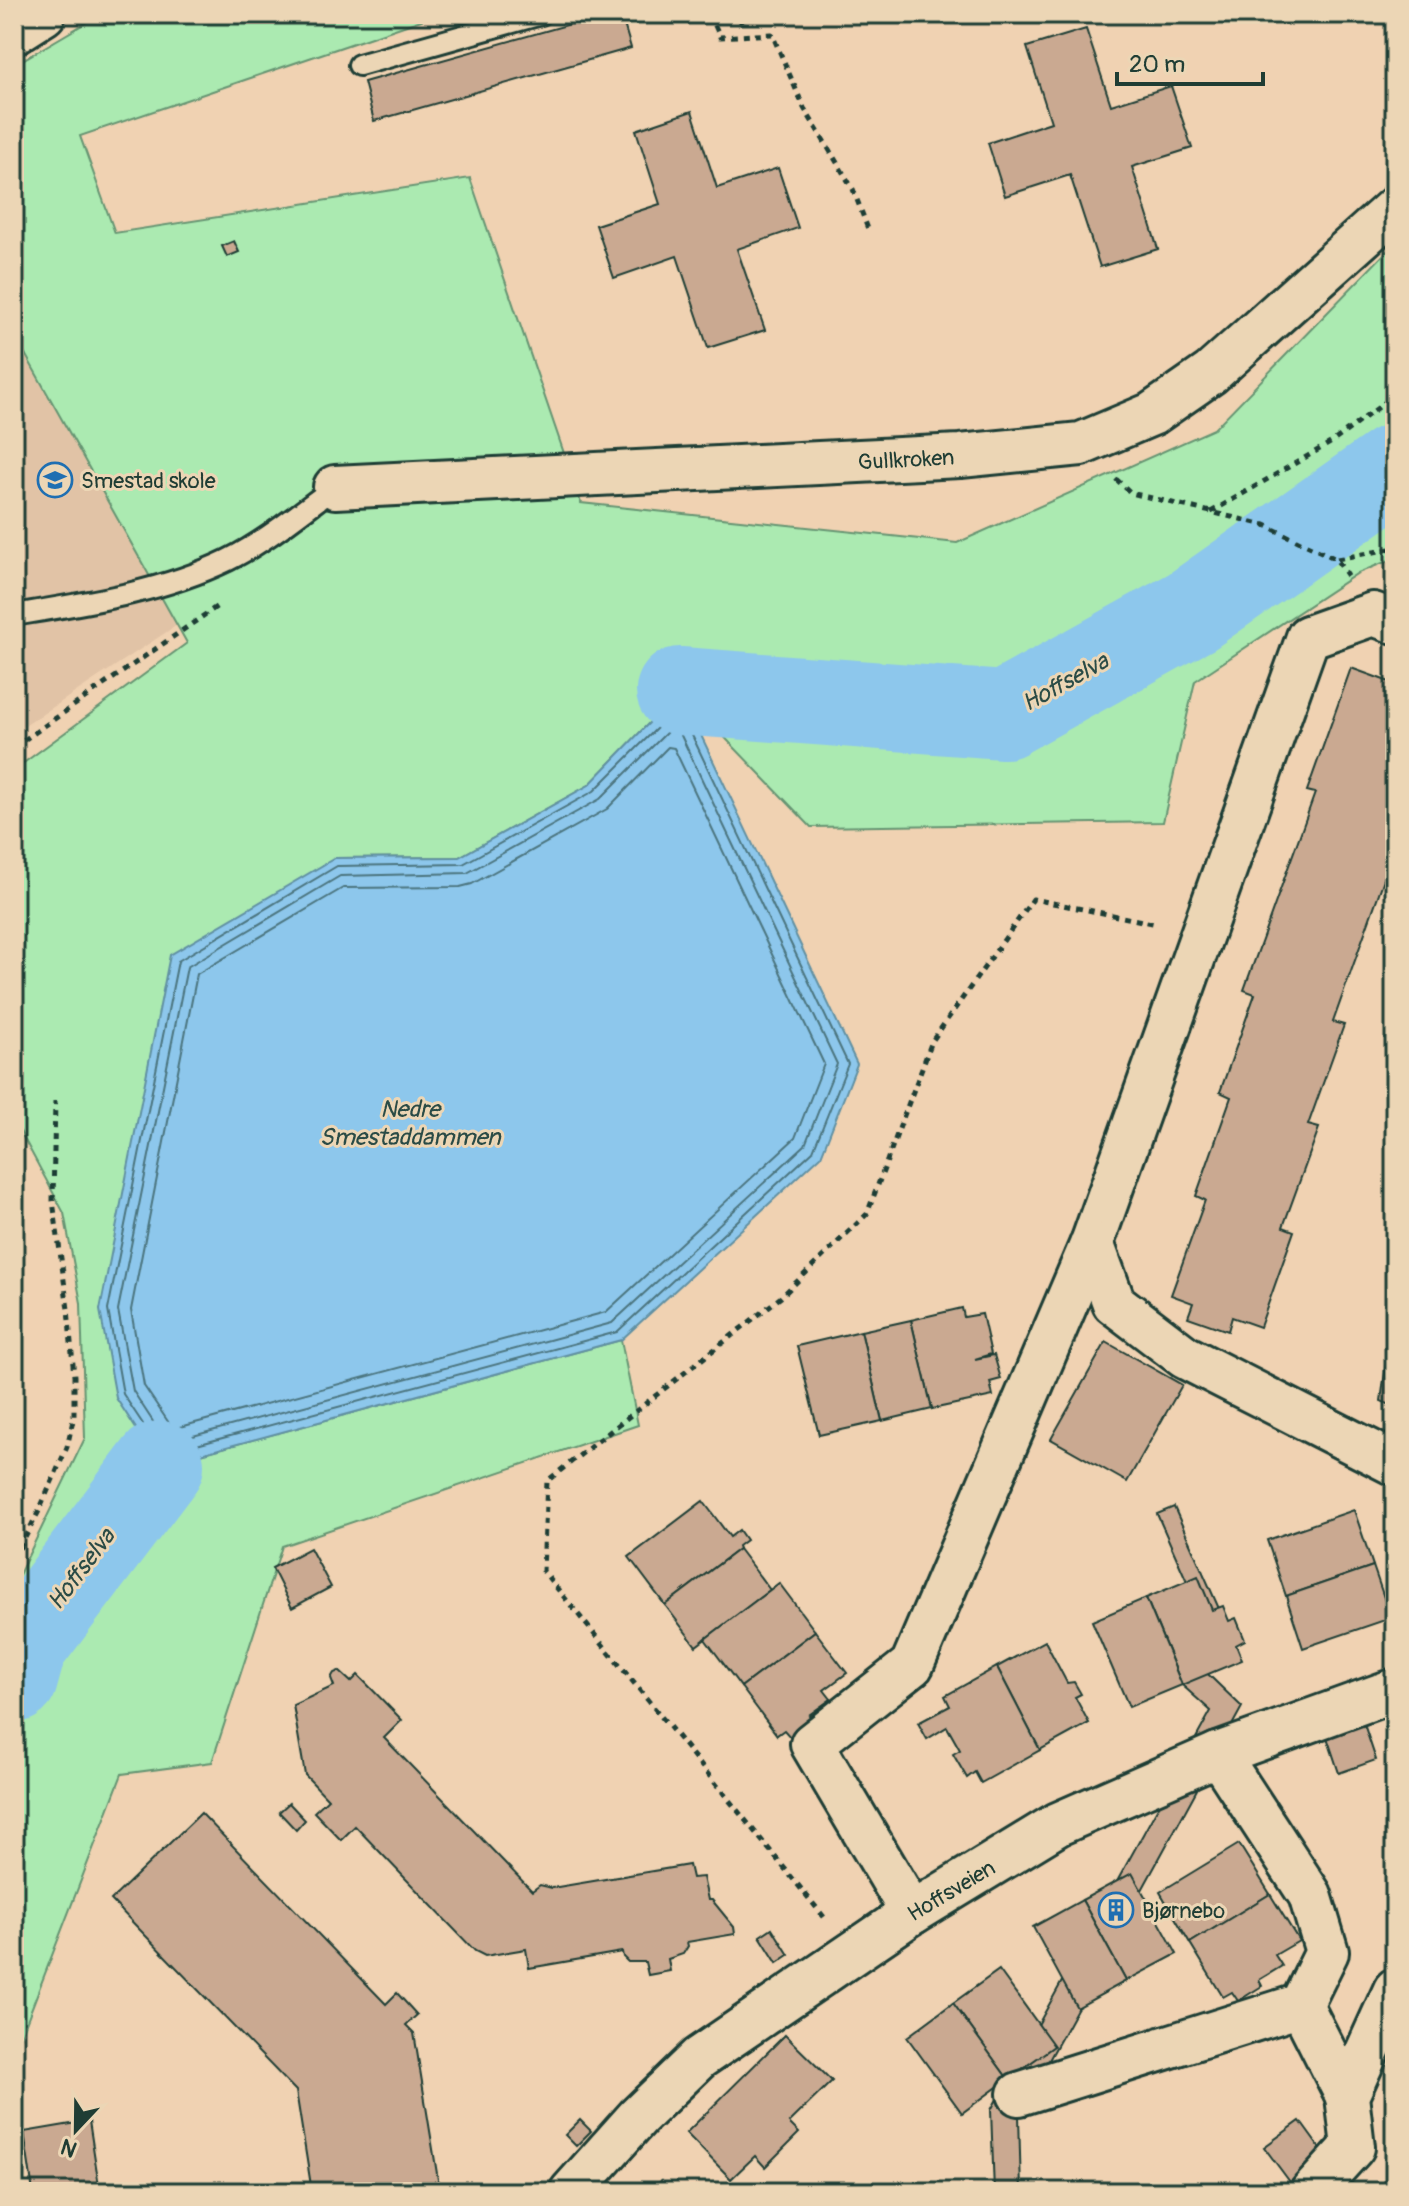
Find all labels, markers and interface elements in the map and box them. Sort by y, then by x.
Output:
scale bar [1117,36,1263,86]
text: 20 m [1129,50,1185,79]
street label: Gullkroken [857,443,955,477]
school or university icon: Smestad skole [36,461,74,499]
place label: Smestad skole [81,467,216,495]
water label: Hoffselva [1017,646,1115,718]
water label: Nedre Smestaddammen [320,1095,502,1152]
water label: Hoffselva [42,1522,122,1616]
street label: Hoffsveien [903,1854,1001,1928]
building icon: Bjørnebo [1097,1891,1135,1929]
place label: Bjørnebo [1142,1897,1225,1925]
north arrow [36,2090,116,2170]
text: N [57,2132,81,2163]

